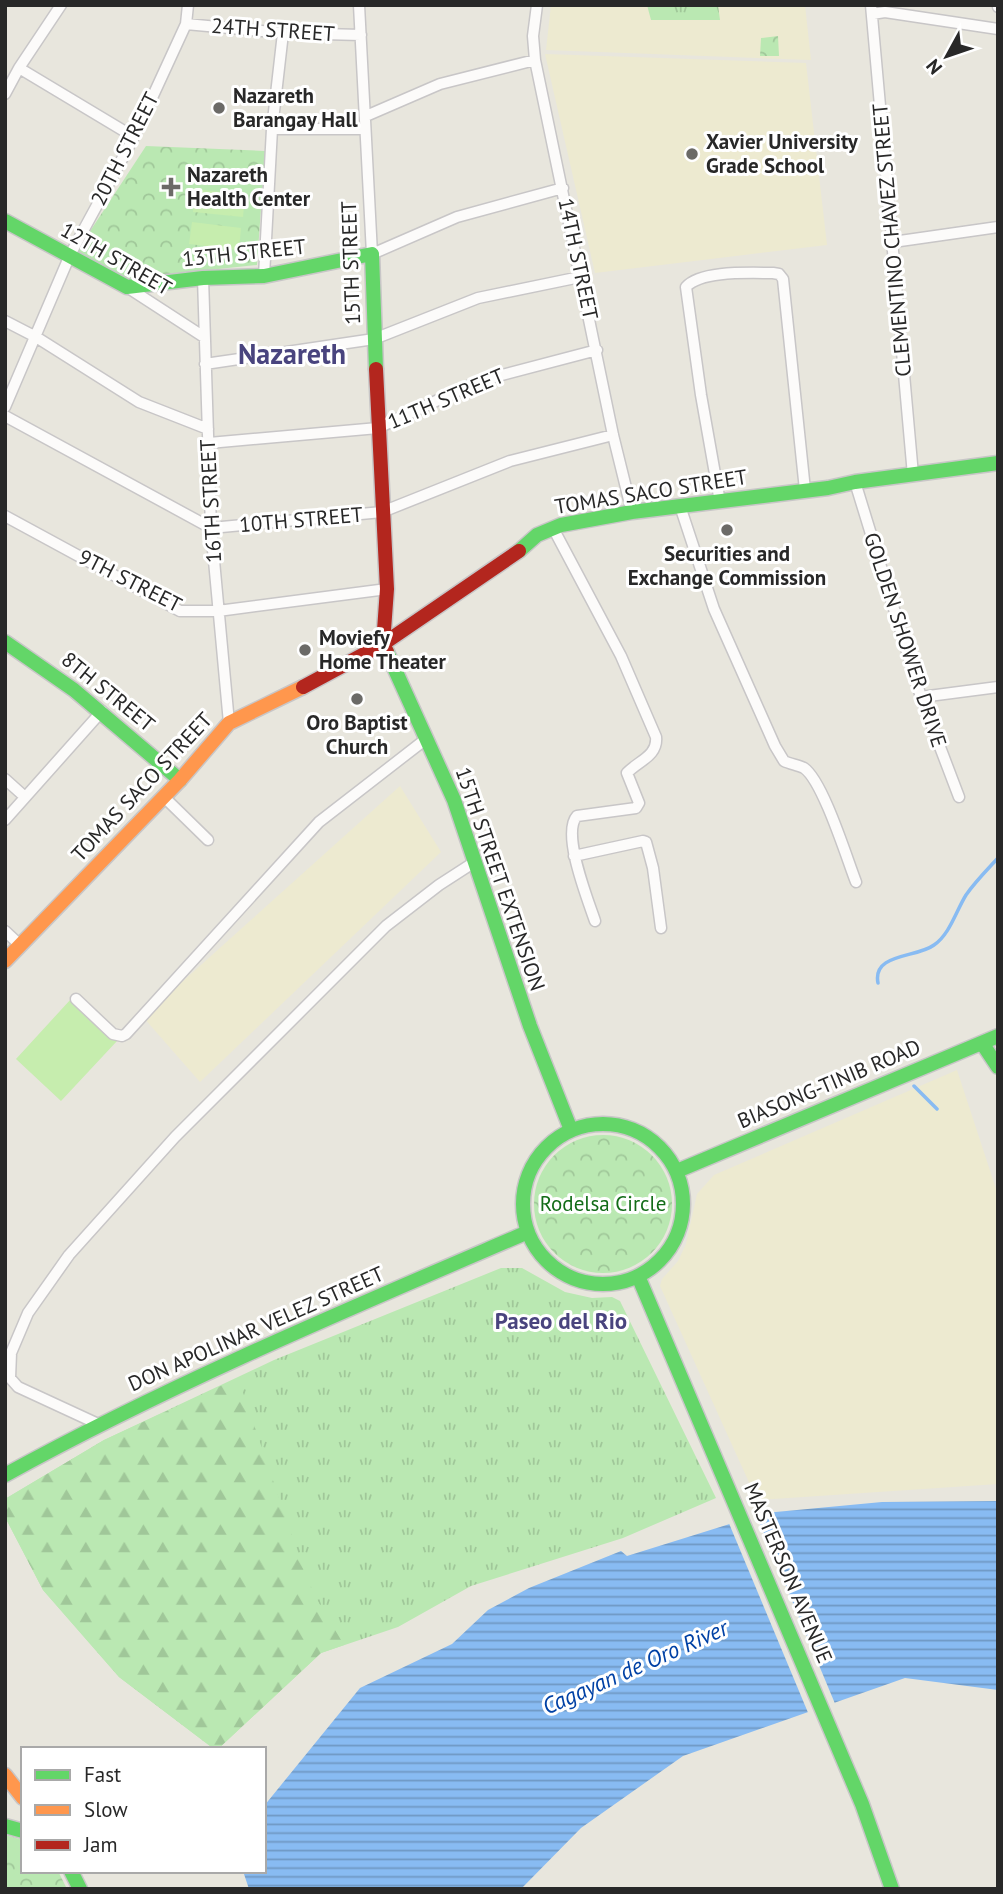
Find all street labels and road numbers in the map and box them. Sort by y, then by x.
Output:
street label: 24TH STREET [210,12,336,47]
street label: 20TH STREET [84,87,165,210]
street label: CLEMENTINO CHAVEZ STREET [866,102,917,378]
street label: 14TH STREET [552,196,605,323]
street label: 15TH STREET [335,200,366,325]
street label: 12TH STREET [56,216,177,301]
street label: 13TH STREET [181,233,307,272]
street label: 11TH STREET [384,362,508,435]
street label: 16TH STREET [194,438,227,564]
street label: TOMAS SACO STREET [553,463,749,520]
street label: 10TH STREET [238,501,364,538]
street label: GOLDEN SHOWER DRIVE [858,529,953,751]
street label: 9TH STREET [74,543,187,618]
street label: 8TH STREET [56,646,161,738]
street label: TOMAS SACO STREET [65,706,218,867]
street label: 15TH STREET EXTENSION [449,763,551,994]
street label: BIASONG-TINIB ROAD [733,1033,924,1134]
street label: DON APOLINAR VELEZ STREET [124,1260,388,1397]
street label: MASTERSON AVENUE [738,1478,839,1667]

